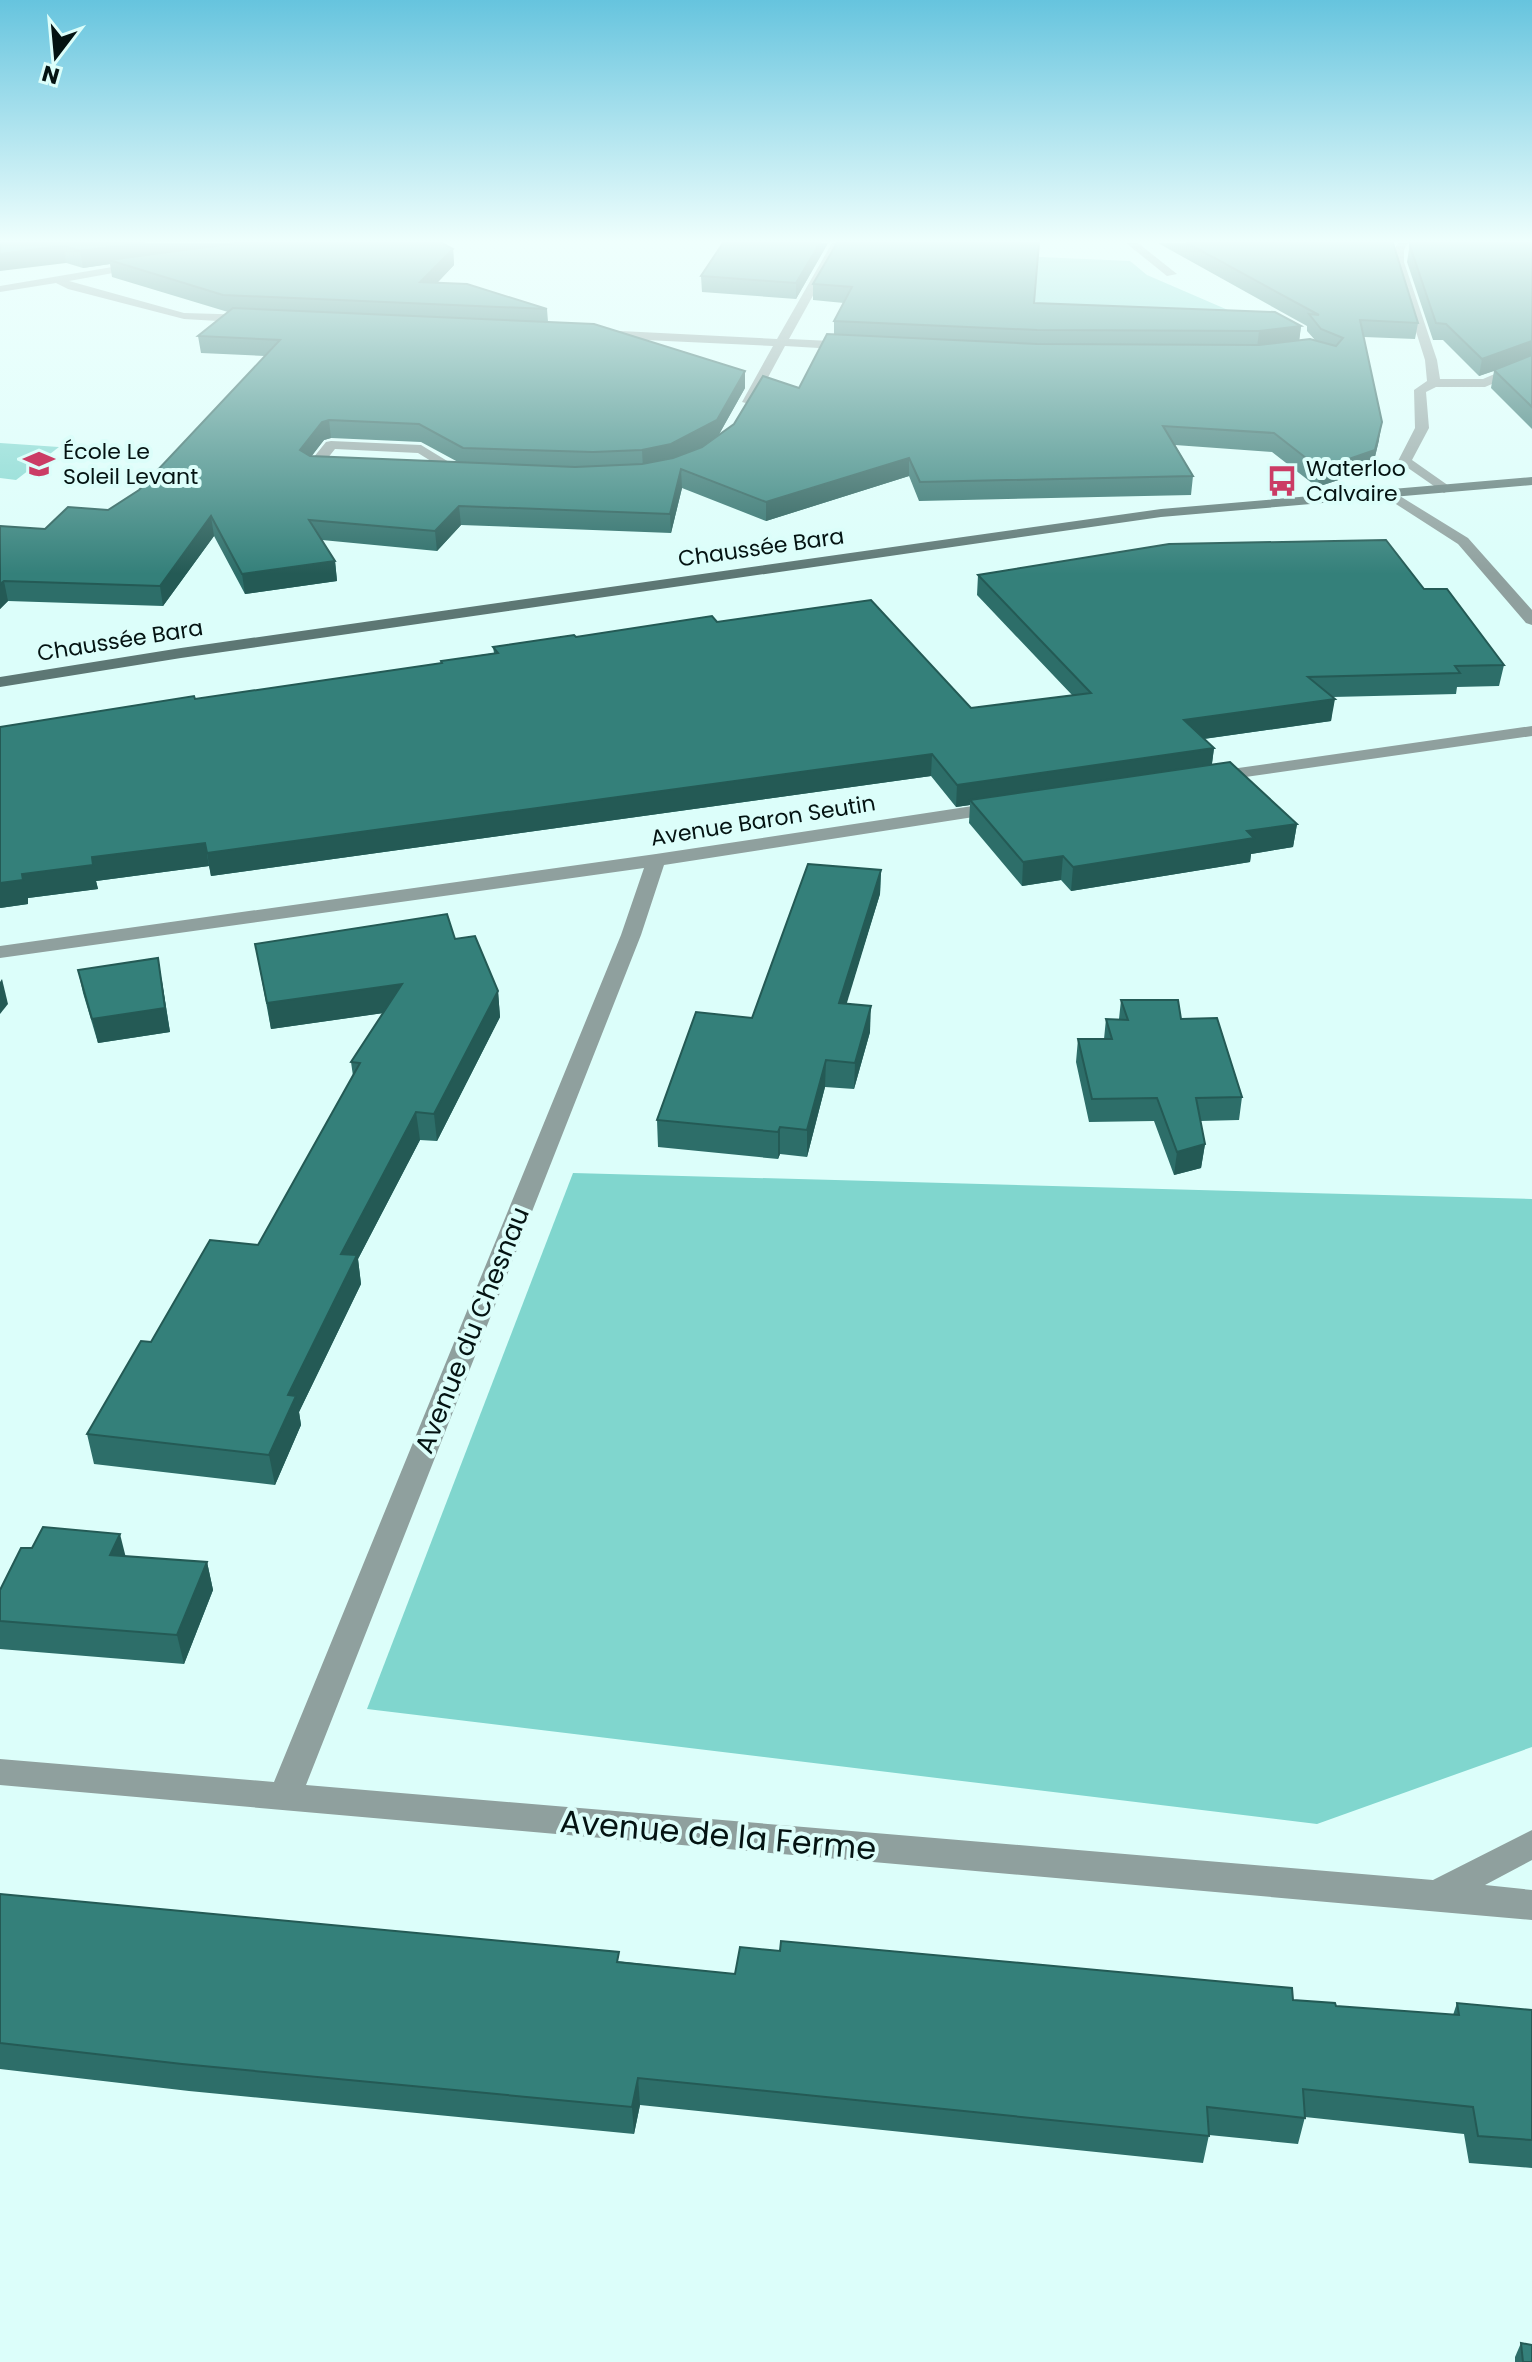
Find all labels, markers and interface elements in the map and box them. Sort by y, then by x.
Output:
north arrow [16,16,96,96]
text: N [38,58,63,92]
place label: École Le Soleil Levant [63,436,198,492]
school or university icon: École Le Soleil Levant [22,447,56,481]
place label: Waterloo Calvaire [1306,453,1406,509]
bus stop icon: Waterloo Calvaire [1265,464,1299,498]
street label: Chaussée Bara [676,520,846,575]
street label: Chaussée Bara [35,612,205,669]
street label: Avenue Baron Seutin [648,787,878,854]
street label: Avenue du Chesnau [406,1201,538,1459]
street label: Avenue de la Ferme [558,1798,878,1871]

